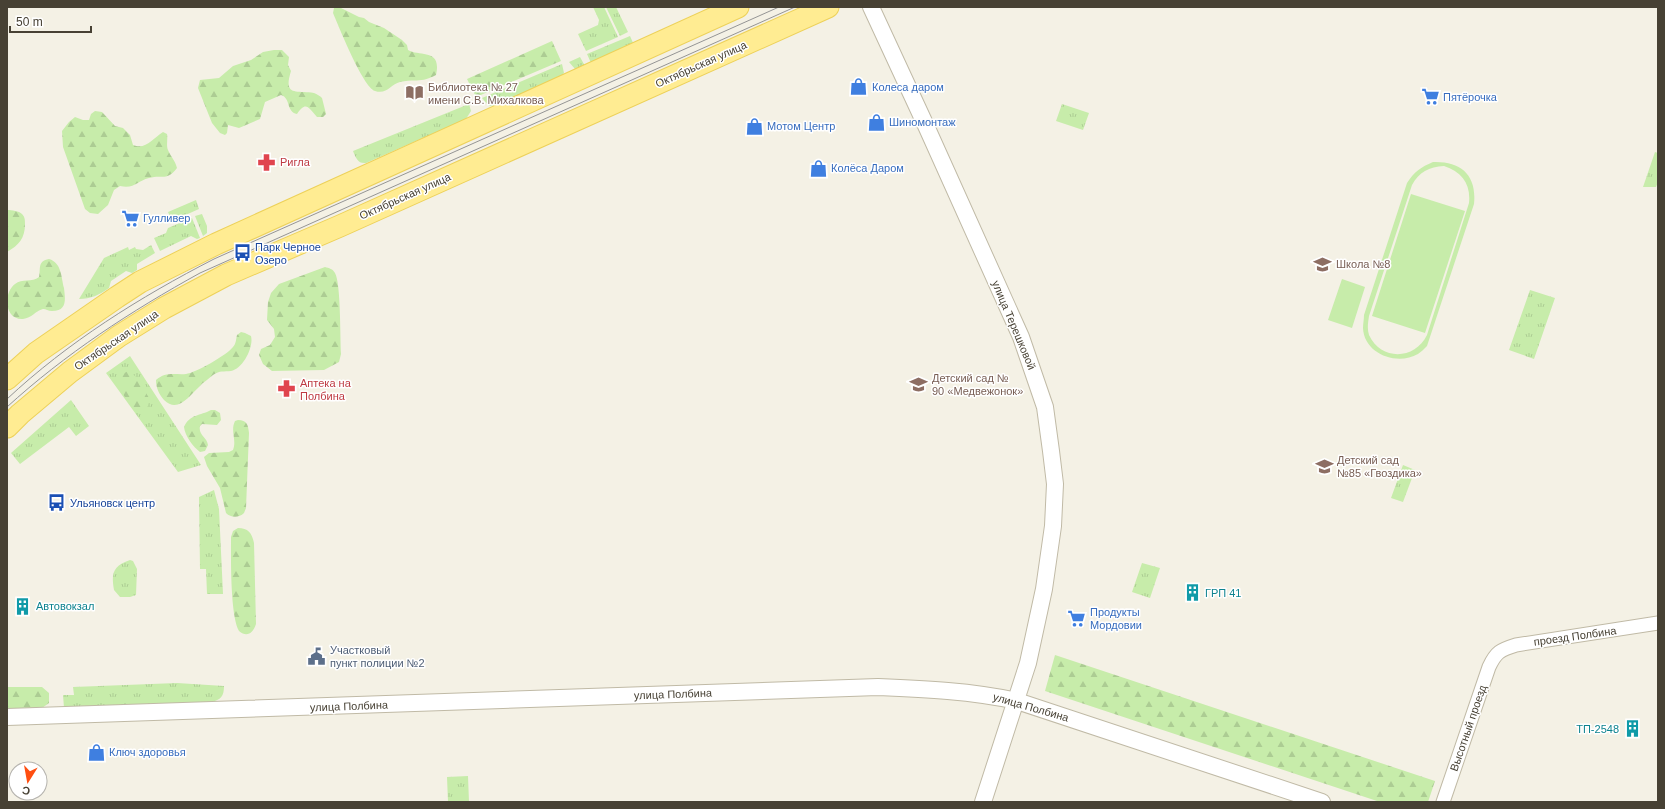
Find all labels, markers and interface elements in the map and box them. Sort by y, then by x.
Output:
scale bar [10,8,91,34]
text: 50 m [16,15,43,29]
street label: Октябрьская улица [654,38,749,90]
shop icon: Колеса даром [849,77,869,97]
place label: Библиотека № 27 имени С.В. Михалкова [428,81,545,106]
place label: Колеса даром [872,81,944,93]
library icon: Библиотека № 27 имени С.В. Михалкова [405,83,425,103]
supermarket icon: Пятёрочка [1420,87,1440,107]
place label: Пятёрочка [1443,91,1498,103]
shop icon: Шиномонтаж [866,112,886,132]
shop icon: Мотом Центр [744,116,764,136]
place label: Шиномонтаж [889,116,956,128]
place label: Мотом Центр [767,120,835,132]
pharmacy icon: Ригла [257,152,277,172]
place label: Ригла [280,156,311,168]
shop icon: Колёса Даром [808,158,828,178]
place label: Колёса Даром [831,162,904,174]
street label: Октябрьская улица [358,170,453,222]
supermarket icon: Гулливер [120,208,140,228]
place label: Гулливер [143,212,190,224]
place label: Парк Черное Озеро [255,241,321,266]
bus stop icon: Парк Черное Озеро [232,243,252,263]
school or university icon: Школа №8 [1313,254,1333,274]
place label: Школа №8 [1336,258,1390,270]
street label: улица Терешковой [990,279,1038,371]
street label: Октябрьская улица [72,307,161,373]
place label: Детский сад № 90 «Медвежонок» [932,372,1023,397]
school or university icon: Детский сад № 90 «Медвежонок» [909,374,929,394]
place label: Аптека на Полбина [300,377,352,402]
pharmacy icon: Аптека на Полбина [277,379,297,399]
place label: Детский сад №85 «Гвоздика» [1337,454,1422,479]
school or university icon: Детский сад №85 «Гвоздика» [1314,456,1334,476]
bus stop icon: Ульяновск центр [47,493,67,513]
place label: Ульяновск центр [70,497,155,509]
building icon: ГРП 41 [1182,583,1202,603]
place label: ГРП 41 [1205,587,1242,599]
building icon: Автовокзал [13,596,33,616]
place label: Автовокзал [36,600,94,612]
place label: Продукты Мордовии [1090,606,1142,631]
supermarket icon: Продукты Мордовии [1067,608,1087,628]
street label: проезд Полбина [1533,624,1618,648]
place label: Участковый пункт полиции №2 [330,644,425,669]
public building icon: Участковый пункт полиции №2 [307,646,327,666]
street label: Высотный проезд [1448,683,1489,773]
street label: улица Полбина [634,687,713,701]
street label: улица Полбина [992,690,1071,724]
street label: улица Полбина [310,699,389,713]
building icon: ТП-2548 [1622,719,1642,739]
place label: ТП-2548 [1576,723,1619,735]
shop icon: Ключ здоровья [86,742,106,762]
place label: Ключ здоровья [109,746,186,758]
north arrow [8,761,48,801]
text: С [21,784,31,797]

